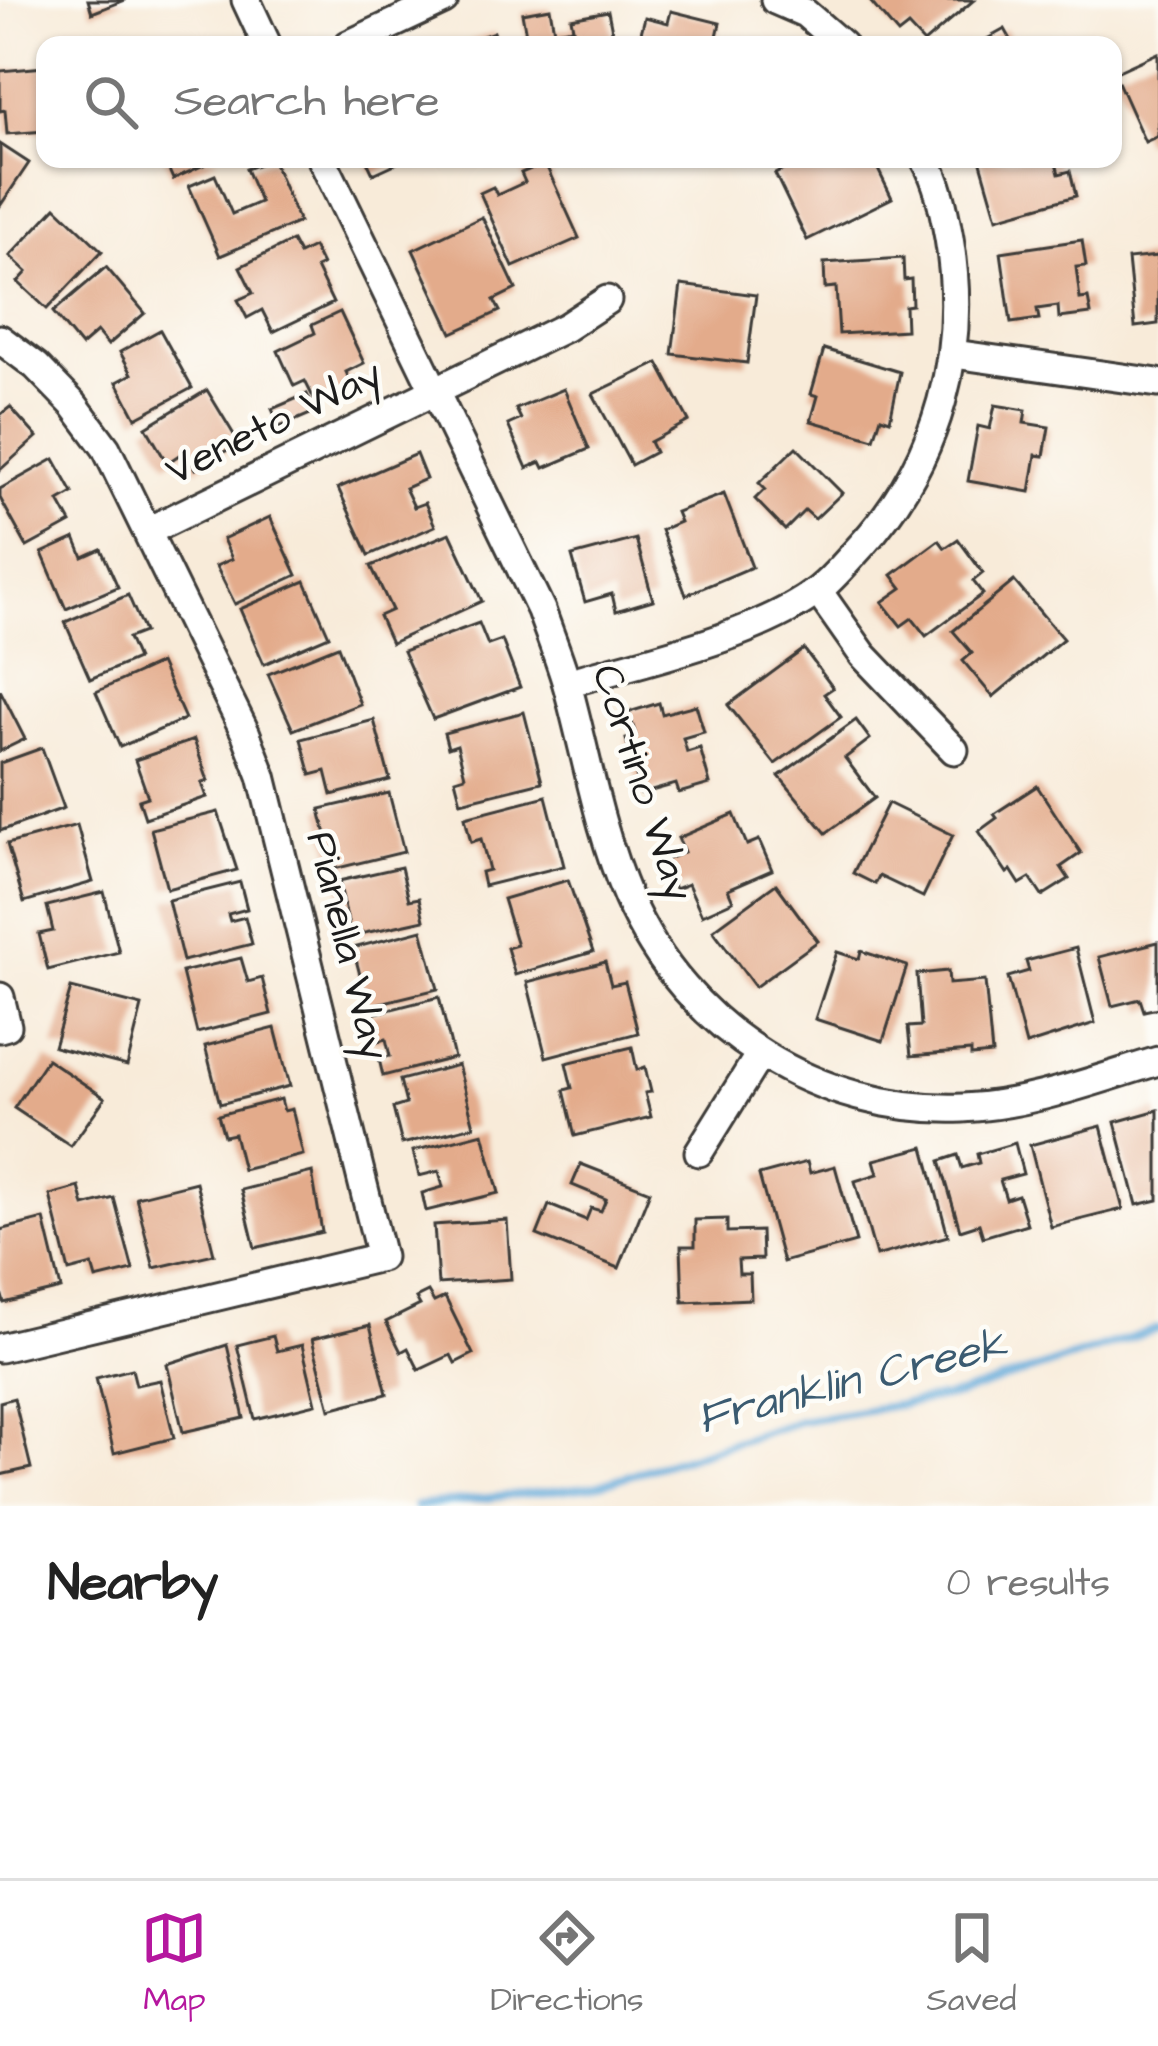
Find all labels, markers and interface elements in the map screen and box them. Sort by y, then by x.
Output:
search box [36,36,1122,168]
icon: search [78,69,144,135]
text: Search here [174,71,440,133]
street label: Veneto Way [156,346,392,501]
street label: Cortino Way [576,657,707,909]
street label: Pianella Way [290,826,403,1067]
water label: Franklin Creek [691,1313,1014,1450]
text: Nearby [48,1549,218,1620]
text: 0 results [946,1557,1110,1611]
tab: Map [141,1905,207,2023]
tab: Directions [490,1905,644,2023]
tab: Saved [927,1905,1017,2023]

